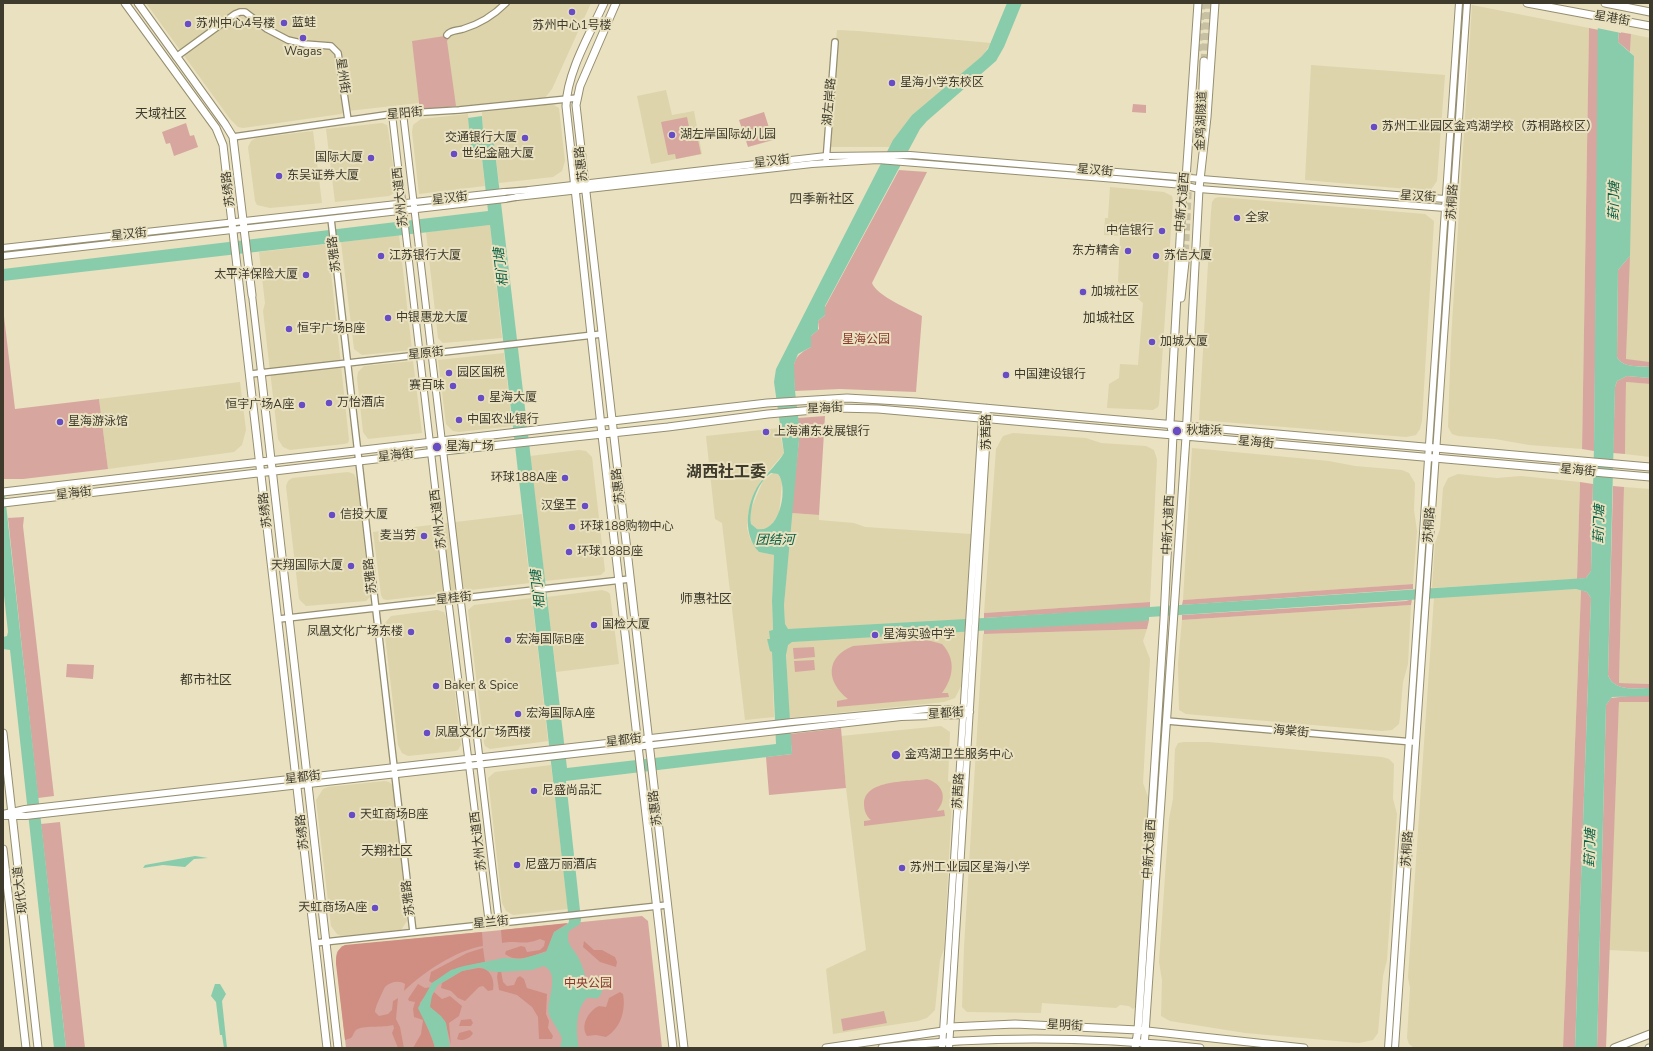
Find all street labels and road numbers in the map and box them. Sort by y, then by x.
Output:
street label: 星港街 [1593,9,1631,29]
street label: 星州街 [332,57,352,95]
street label: 湖左岸路 [821,77,839,127]
street label: 金鸡湖隧道 [1194,91,1210,151]
street label: 星阳街 [386,105,424,123]
street label: 苏惠路 [573,145,591,183]
street label: 星汉街 [753,153,791,171]
street label: 星汉街 [1076,162,1114,180]
street label: 苏州大道西 [391,166,411,228]
street label: 苏绣路 [220,170,238,208]
street label: 中新大道西 [1173,171,1193,233]
street label: 苏桐路 [1445,184,1461,220]
street label: 星汉街 [1400,189,1436,205]
street label: 星汉街 [431,190,469,208]
street label: 星汉街 [110,226,148,244]
street label: 苏雅路 [326,235,344,273]
street label: 星原街 [407,345,445,363]
street label: 星海街 [807,401,843,417]
street label: 苏茜路 [980,414,994,450]
street label: 星海街 [1237,434,1275,452]
street label: 星海街 [377,447,415,465]
street label: 星海街 [1559,462,1597,480]
street label: 苏惠路 [610,467,628,505]
street label: 星海街 [55,485,93,503]
street label: 苏州大道西 [428,488,450,550]
street label: 苏绣路 [257,491,275,529]
street label: 中新大道西 [1160,495,1178,555]
street label: 苏桐路 [1422,507,1438,543]
street label: 苏雅路 [362,557,380,595]
street label: 星桂街 [435,590,473,608]
street label: 星都街 [928,706,964,722]
street label: 海棠街 [1272,723,1310,741]
street label: 星都街 [605,732,643,750]
street label: 星都街 [284,769,322,787]
street label: 苏茜路 [951,773,967,809]
street label: 苏惠路 [647,789,665,827]
street label: 苏州大道西 [468,810,490,872]
street label: 苏绣路 [294,813,312,851]
street label: 中新大道西 [1141,819,1159,879]
street label: 苏桐路 [1400,831,1416,867]
street label: 现代大道 [11,865,31,915]
street label: 苏雅路 [400,879,418,917]
street label: 星兰街 [472,914,510,932]
street label: 星明街 [1047,1018,1083,1034]

